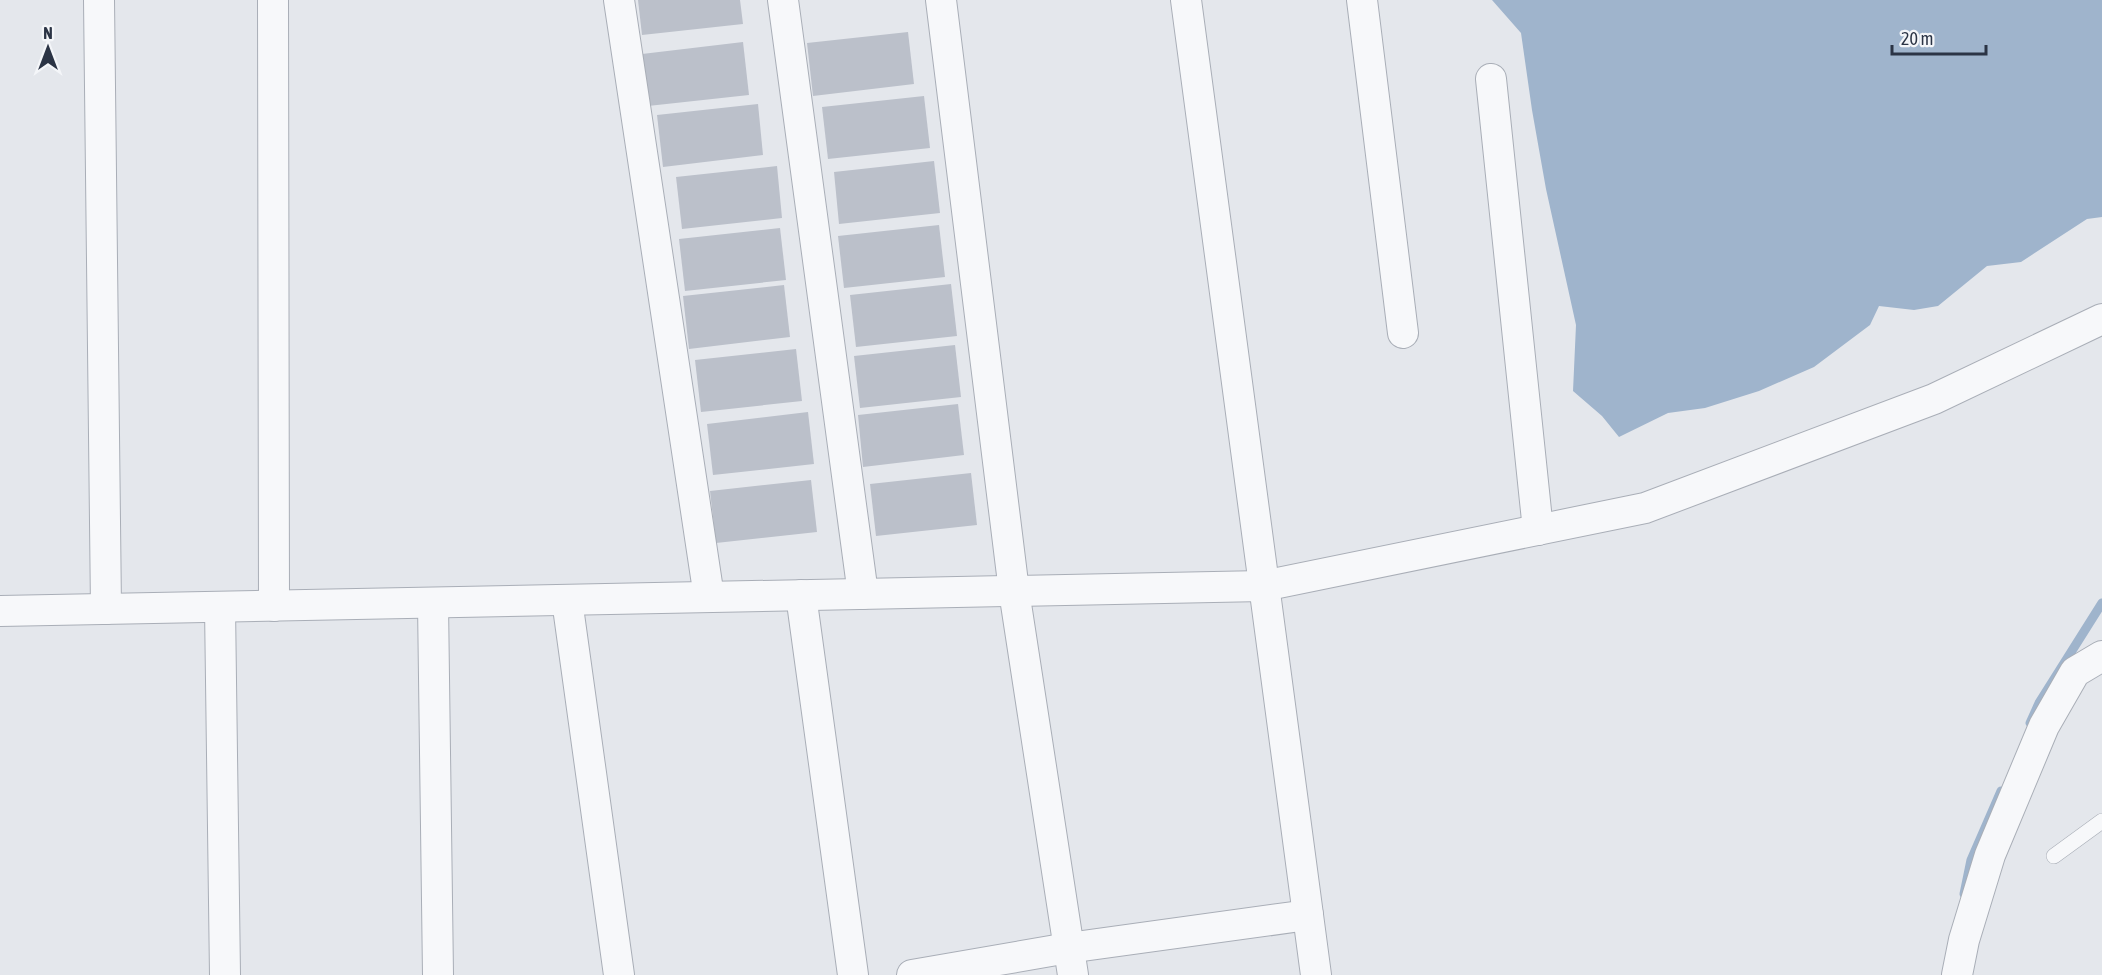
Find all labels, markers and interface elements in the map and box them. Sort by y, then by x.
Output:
north arrow [18,18,78,78]
scale bar [1892,18,1986,56]
text: N [43,24,53,42]
text: 20 m [1901,28,1933,49]

